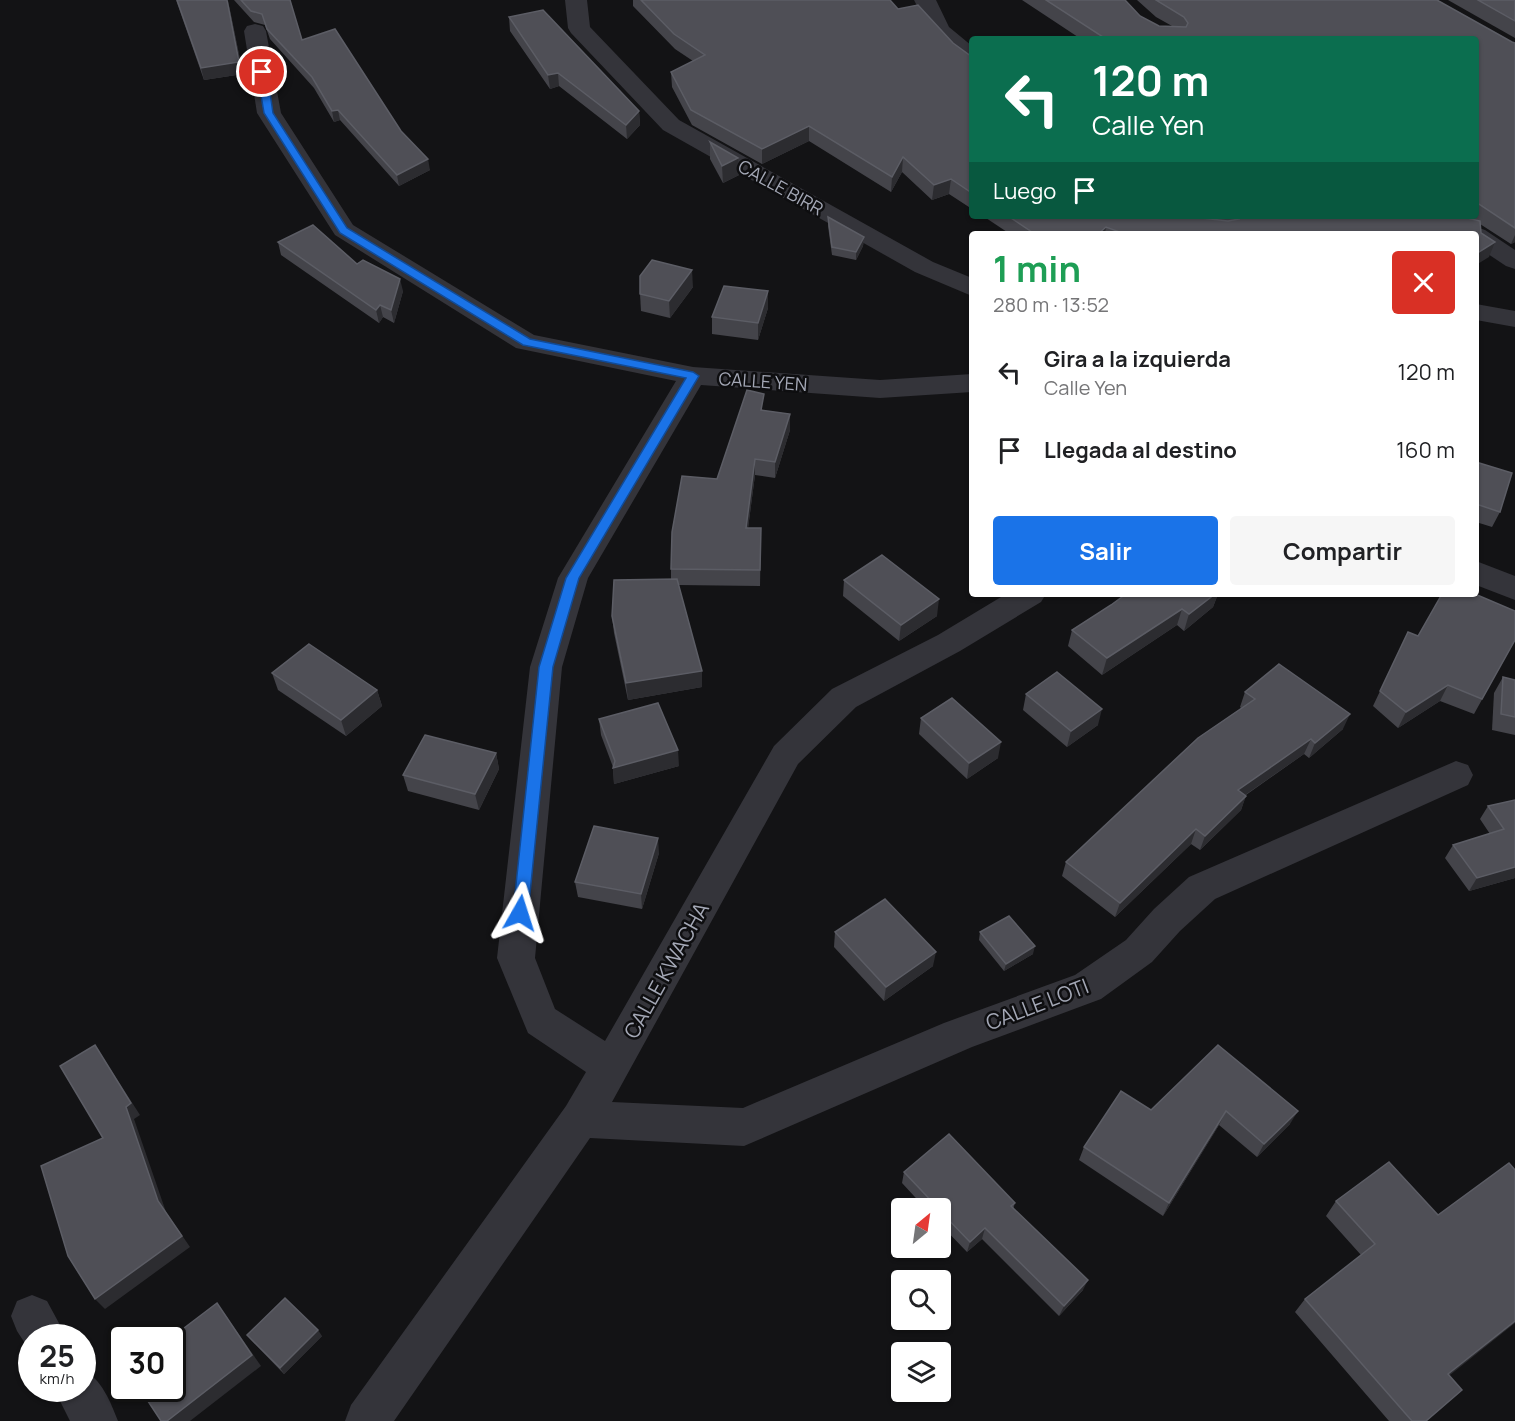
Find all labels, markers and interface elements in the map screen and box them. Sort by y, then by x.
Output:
pin [236,46,287,97]
text: 120 m [1092,51,1209,109]
icon: arrive [245,55,278,88]
icon: left [993,60,1071,138]
text: Calle Yen [1092,106,1204,143]
street label: CALLE BIRR [734,154,828,220]
icon: arrive [1068,174,1101,207]
text: Luego [993,176,1056,206]
text: 1 min [993,244,1081,293]
button: close [1392,251,1455,314]
text: 280 m · 13:52 [993,291,1109,318]
text: Gira a la izquierda [1044,344,1231,374]
icon: left [993,356,1026,389]
text: 120 m [1397,357,1455,387]
street label: CALLE YEN [718,366,808,396]
text: Calle Yen [1044,374,1127,401]
icon: arrive [993,434,1026,467]
text: Llegada al destino [1044,435,1237,465]
text: 160 m [1396,435,1455,465]
button: Salir [993,516,1218,585]
button: Compartir [1230,516,1455,585]
position arrow [488,881,552,945]
street label: CALLE KWACHA [617,897,715,1043]
street label: CALLE LOTI [982,972,1092,1036]
north arrow [891,1198,951,1258]
map controls [891,1198,951,1402]
button: search [891,1270,951,1330]
speed limit sign: 30 [108,1324,186,1402]
text: 25 [39,1335,75,1376]
button: layers [891,1342,951,1402]
text: km/h [40,1368,74,1389]

